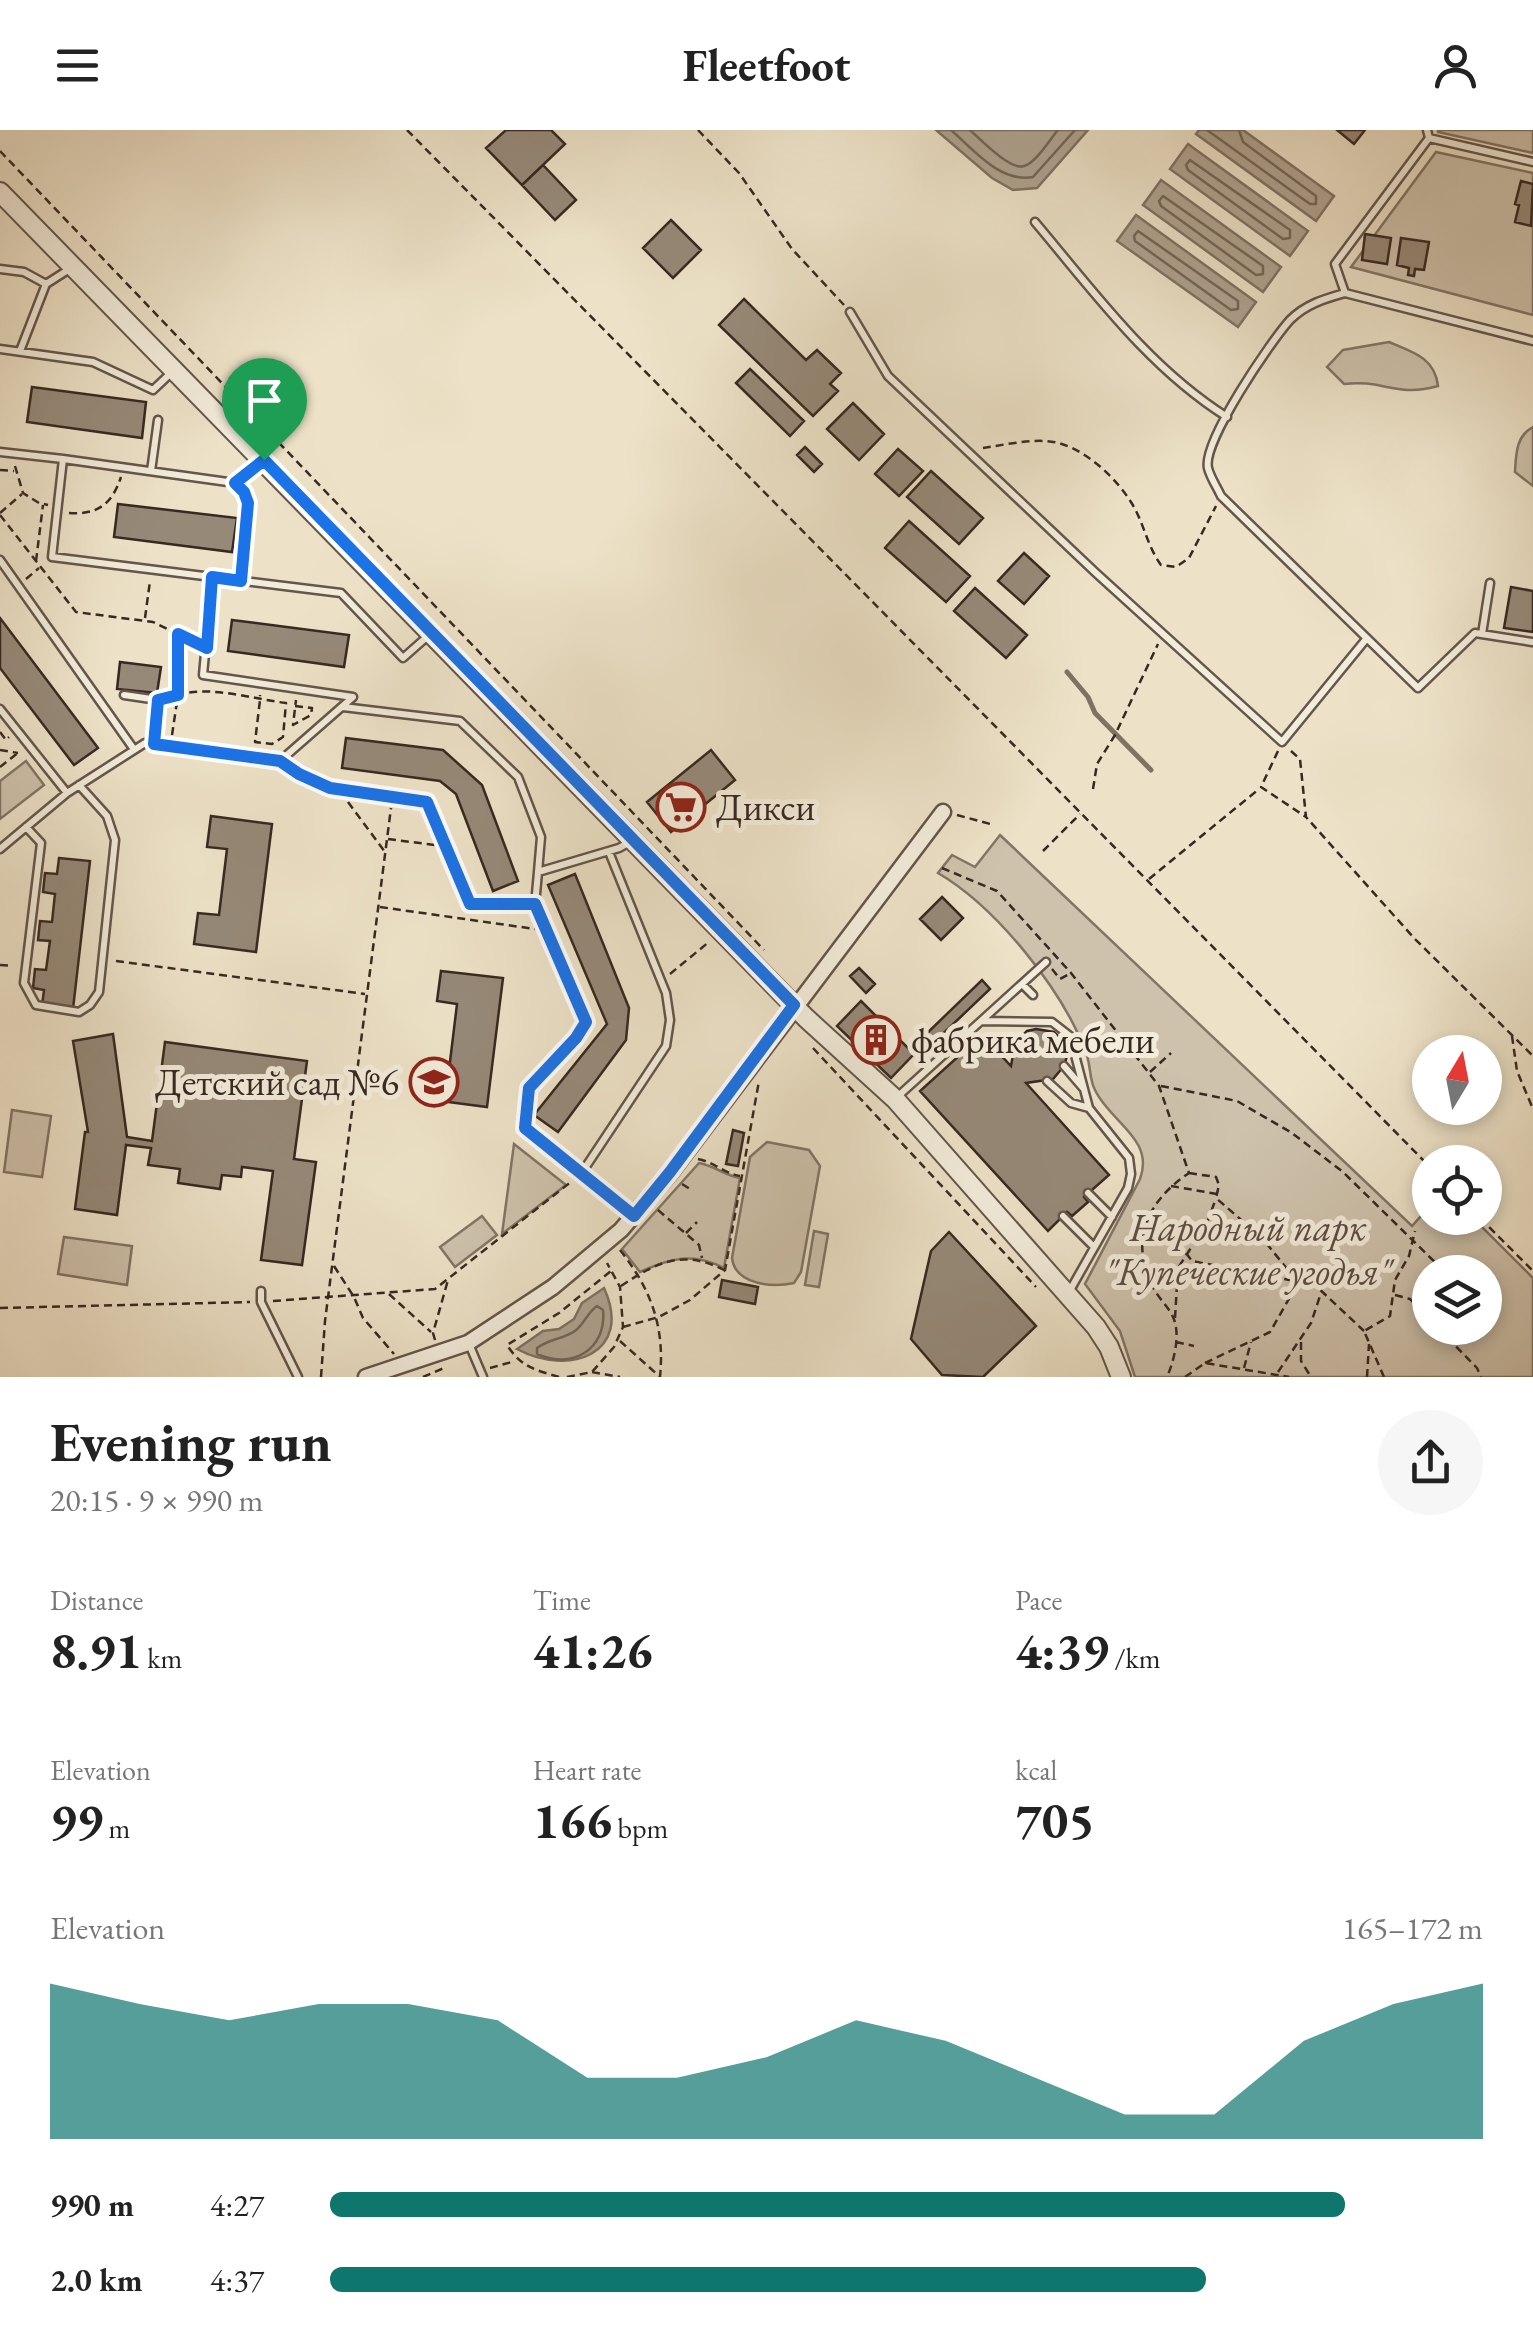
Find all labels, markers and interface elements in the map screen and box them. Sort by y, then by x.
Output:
text: Fleetfoot [683,36,850,94]
icon: menu [50,38,105,93]
icon: person [1428,38,1483,93]
pin [222,358,307,461]
icon: arrive [237,373,292,428]
supermarket icon: Дикси [655,781,707,833]
place label: Дикси [716,782,815,831]
building icon: фабрика мебели [850,1014,902,1066]
place label: фабрика мебели [911,1015,1155,1064]
north arrow [1412,1035,1502,1125]
map controls [1412,1035,1502,1345]
school or university icon: Детский сад №6 [408,1056,460,1108]
place label: Детский сад №6 [155,1057,399,1106]
button: locate [1412,1145,1502,1235]
park label: Народный парк "Купеческие угодья" [1104,1202,1395,1295]
button: layers [1412,1255,1502,1345]
text: Evening run [50,1406,332,1477]
button: share [1378,1410,1483,1515]
text: 20:15 · 9 × 990 m [50,1479,263,1521]
text: Distance [50,1582,144,1618]
text: Time [533,1582,591,1618]
text: Pace [1015,1582,1062,1618]
text: 8.91 [50,1618,142,1683]
text: 41:26 [533,1618,653,1683]
text: 4:39 [1015,1618,1109,1683]
text: km [142,1640,182,1676]
text: /km [1109,1640,1160,1676]
text: Elevation [50,1752,151,1788]
text: Heart rate [533,1752,641,1788]
text: kcal [1015,1752,1057,1788]
text: 99 [50,1788,103,1853]
text: 166 [533,1788,612,1853]
text: 705 [1015,1788,1095,1853]
text: m [103,1810,130,1846]
text: bpm [612,1810,668,1846]
text: Elevation [50,1907,165,1949]
text: 165–172 m [1342,1907,1483,1949]
text: 990 m [50,2184,134,2226]
text: 4:27 [210,2184,264,2226]
text: 2.0 km [50,2259,143,2301]
text: 4:37 [210,2259,264,2301]

